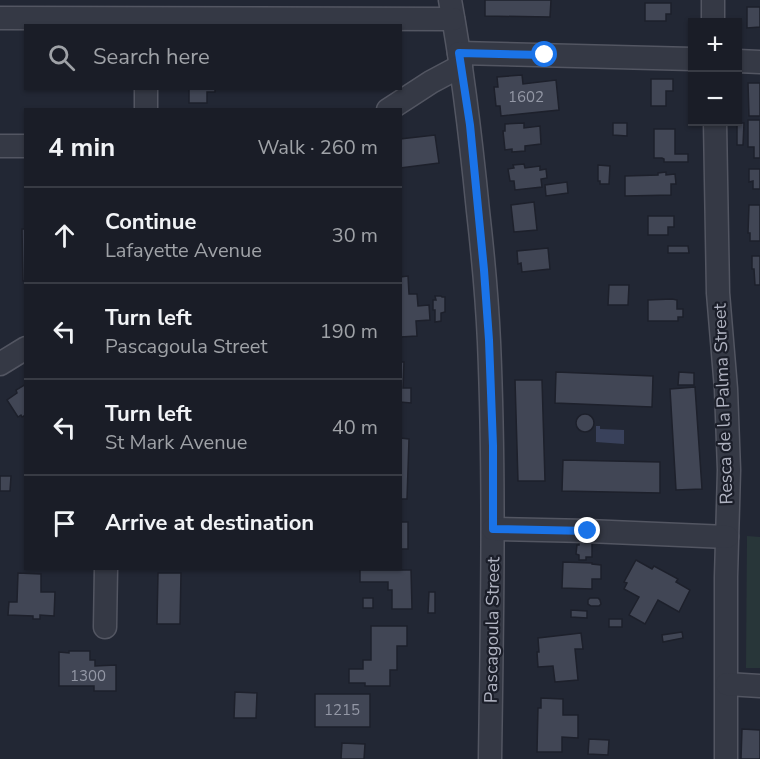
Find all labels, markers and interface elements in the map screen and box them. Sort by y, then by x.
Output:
map controls [688,18,742,126]
button: + [688,18,742,72]
search box [24,24,402,90]
icon: search [45,41,78,74]
route start [531,41,557,67]
text: Search here [93,42,210,72]
button: − [688,72,742,126]
house number: 1602 [508,87,544,107]
text: 4 min [48,130,115,165]
text: Walk · 260 m [258,134,378,161]
text: Continue [105,207,196,237]
icon: ahead [48,219,81,252]
text: 30 m [332,222,378,249]
text: Lafayette Avenue [105,237,262,264]
street label: Resca de la Palma Street [707,302,739,505]
text: Turn left [105,303,192,333]
icon: left [48,315,81,348]
text: 190 m [320,318,378,345]
text: Pascagoula Street [105,333,267,360]
text: Turn left [105,399,192,429]
icon: left [48,411,81,444]
text: 40 m [332,414,378,441]
text: St Mark Avenue [105,429,247,456]
icon: arrive [48,507,81,540]
text: Arrive at destination [105,508,314,538]
route end [574,517,600,543]
street label: Pascagoula Street [479,556,505,703]
house number: 1300 [70,666,106,686]
house number: 1215 [324,700,360,720]

